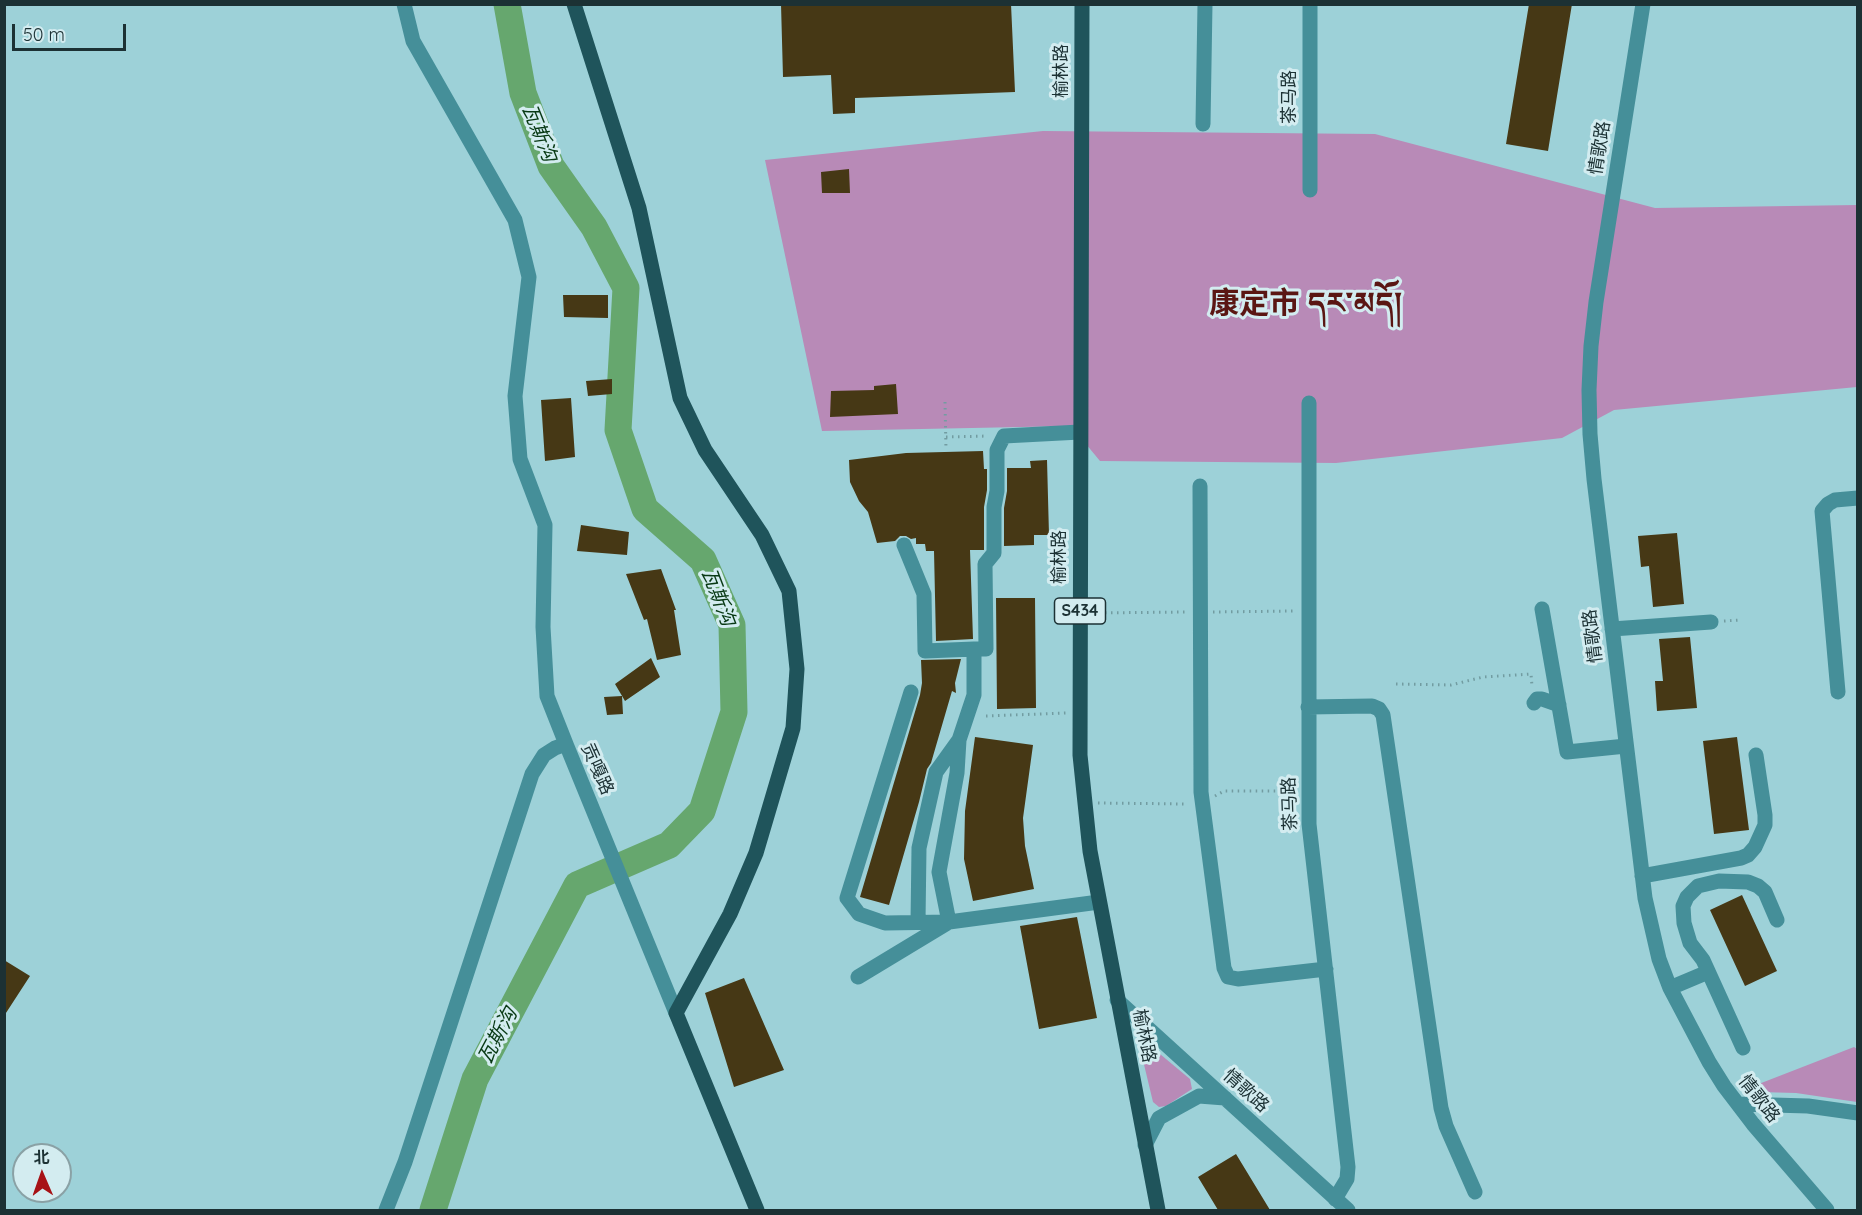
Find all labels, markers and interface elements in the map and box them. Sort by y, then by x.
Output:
scale bar [15,12,129,50]
text: 50 m [23,23,65,46]
street label: 榆林路 [1051,44,1073,98]
street label: 茶马路 [1279,70,1301,124]
water label: 瓦斯沟 [517,101,561,165]
street label: 情歌路 [1585,120,1615,176]
district label: 康定市 དར་མདོ། [1209,286,1403,322]
street label: 榆林路 [1049,530,1071,584]
water label: 瓦斯沟 [696,565,740,629]
road number: S434 [1054,598,1106,624]
street label: 情歌路 [1579,608,1607,664]
street label: 贡嘎路 [576,740,618,798]
street label: 茶马路 [1278,777,1302,831]
water label: 瓦斯沟 [473,1004,523,1068]
street label: 榆林路 [1128,1007,1160,1065]
street label: 情歌路 [1219,1065,1273,1117]
street label: 情歌路 [1734,1071,1784,1127]
north arrow [12,1143,72,1203]
text: 北 [33,1147,50,1167]

